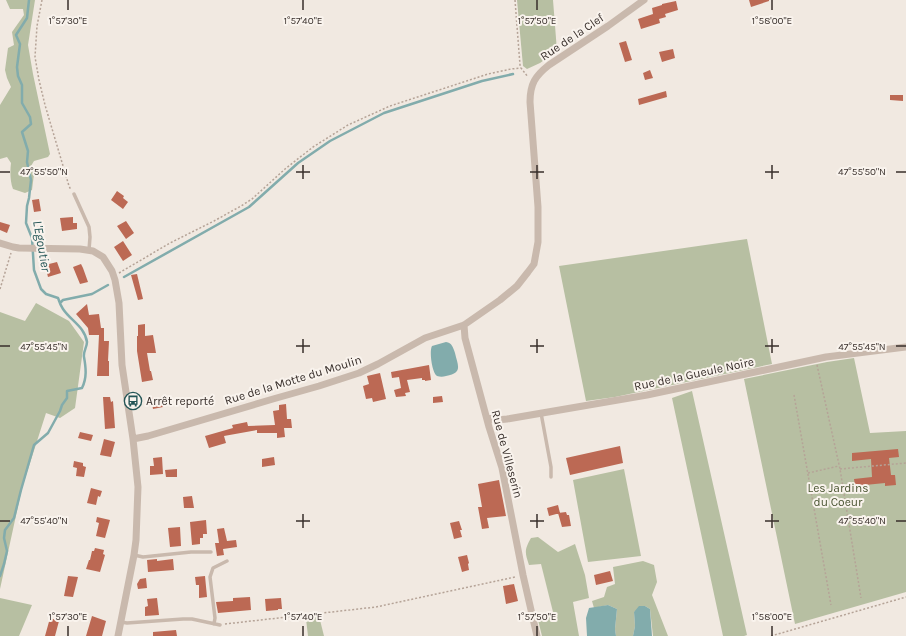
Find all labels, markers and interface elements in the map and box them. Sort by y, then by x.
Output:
street label: Rue de la Clef [538,10,607,63]
text: 1°57'30"E [49,15,87,27]
text: 1°57'40"E [284,15,322,27]
text: 1°57'50"E [518,15,556,27]
text: 1°58'00"E [752,15,792,27]
text: 47°55'50"N [20,166,68,178]
text: 47°55'50"N [838,166,886,178]
water label: L'Egoutier [30,219,54,273]
text: 47°55'45"N [20,341,68,353]
text: 47°55'45"N [838,341,886,353]
street label: Rue de la Motte du Moulin [223,352,363,408]
street label: Rue de la Gueule Noire [633,354,755,394]
bus stop icon: Arrêt reporté [123,391,143,411]
place label: Arrêt reporté [146,394,214,408]
street label: Rue de Villeserin [489,408,525,500]
park label: Les Jardins du Coeur [808,481,868,509]
text: 47°55'40"N [20,515,68,527]
text: 47°55'40"N [838,515,886,527]
text: 1°57'30"E [49,611,87,623]
text: 1°57'40"E [284,611,322,623]
text: 1°57'50"E [518,611,556,623]
text: 1°58'00"E [752,611,792,623]

